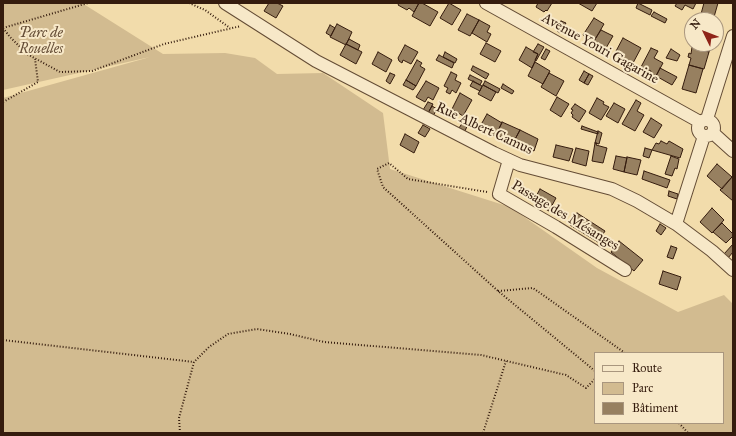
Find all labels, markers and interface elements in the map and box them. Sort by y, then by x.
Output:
street label: Avenue Youri Gagarine [539,10,661,88]
north arrow [684,12,724,52]
text: N [688,16,704,32]
park label: Parc de Rouelles [19,26,63,58]
street label: Rue Albert Camus [433,99,535,159]
street label: Passage des Mésanges [508,177,622,255]
legend [594,352,724,424]
text: Route [632,361,662,375]
text: Parc [632,381,653,395]
text: Bâtiment [632,401,678,415]

